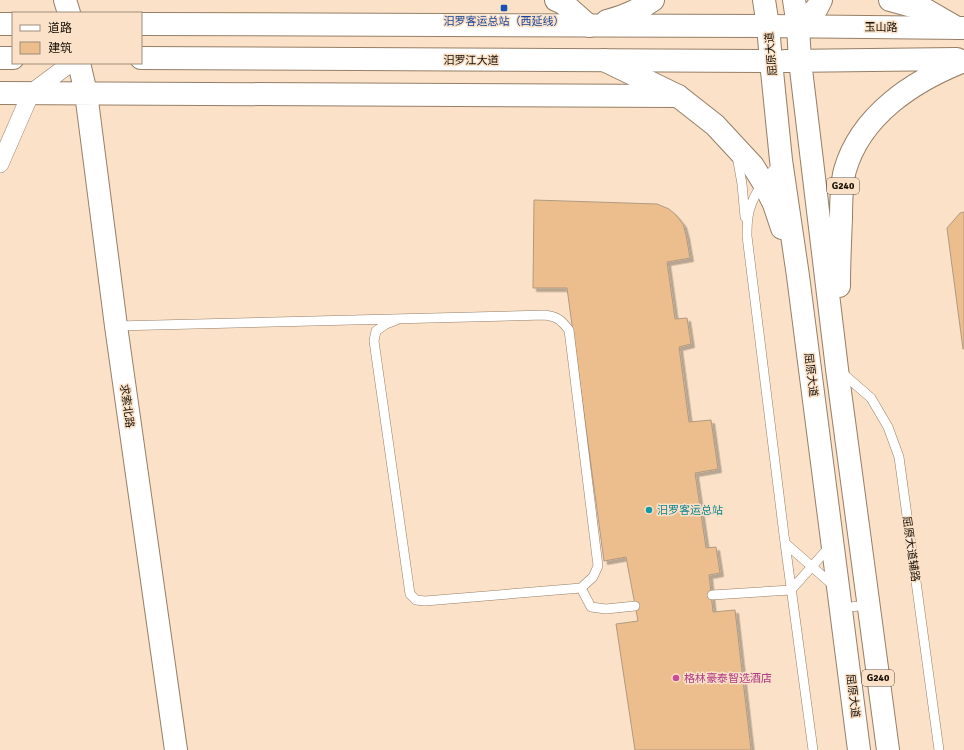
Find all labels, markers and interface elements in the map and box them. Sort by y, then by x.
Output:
marker: 汨罗客运总站（西延线） [499,3,509,13]
legend [12,12,142,64]
place label: 汨罗客运总站（西延线） [444,15,565,28]
text: 道路 [48,21,72,36]
street label: 玉山路 [865,21,898,34]
street label: 屈原大道 [763,32,779,76]
text: 建筑 [48,41,72,56]
street label: 汨罗江大道 [444,54,499,67]
road number: G240 [827,178,859,194]
street label: 屈原大道 [802,352,820,398]
street label: 求索北路 [118,383,136,429]
place label: 汨罗客运总站 [657,504,723,517]
marker: 汨罗客运总站 [644,505,654,515]
street label: 屈原大道辅路 [900,515,922,583]
road number: G240 [862,670,894,686]
place label: 格林豪泰智选酒店 [684,672,772,685]
marker: 格林豪泰智选酒店 [671,673,681,683]
street label: 屈原大道 [844,673,862,719]

